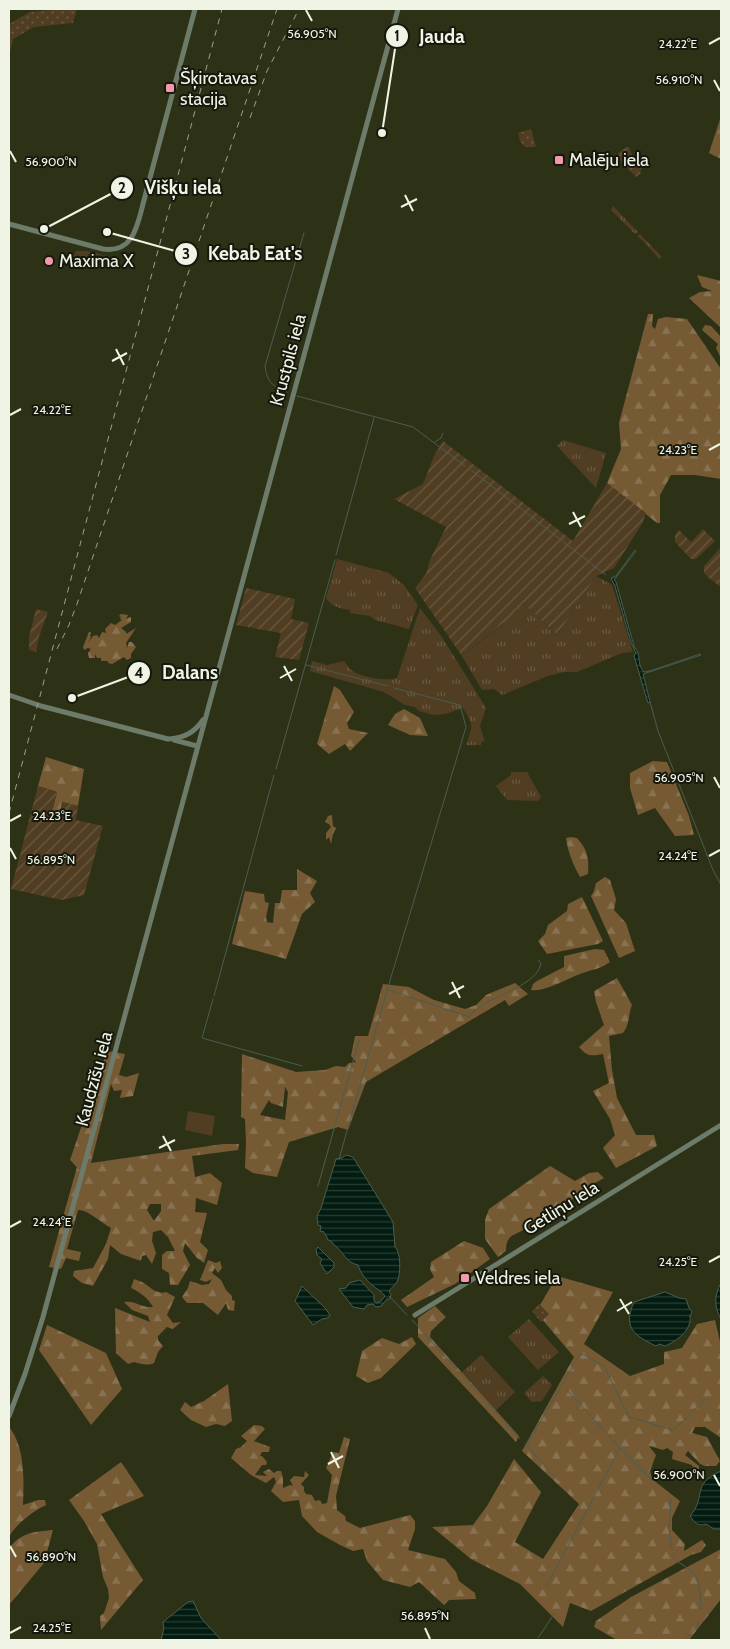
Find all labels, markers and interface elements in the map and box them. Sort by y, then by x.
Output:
callout: Jauda [384,19,475,53]
text: Jauda [418,25,465,48]
text: 56.905°N [287,26,337,41]
text: 1 [394,27,400,45]
text: 24.22°E [659,36,697,51]
place label: Šķirotavas stacija [180,67,257,110]
text: 56.910°N [656,72,702,87]
marker: Šķirotavas stacija [164,82,176,94]
place label: Malēju iela [569,149,649,171]
text: 56.900°N [25,154,77,169]
marker: Malēju iela [553,154,565,166]
callout: Višķu iela [109,171,231,205]
text: Višķu iela [144,176,222,200]
text: 2 [118,179,126,197]
callout: Kebab Eat's [173,237,313,271]
text: Kebab Eat's [208,242,302,265]
text: 3 [182,245,190,263]
place label: Maxima X [59,250,134,272]
marker: Maxima X [43,255,55,267]
street label: Krustpils iela [265,311,311,408]
text: 24.22°E [33,402,71,417]
text: 24.23°E [659,442,698,457]
callout: Dalans [127,656,228,690]
text: Dalans [162,661,218,684]
text: 4 [134,664,144,682]
text: 56.905°N [654,770,704,785]
text: 24.23°E [33,808,72,823]
text: 24.24°E [659,848,698,863]
text: 56.895°N [27,852,75,867]
street label: Kaudzīšu iela [71,1029,117,1129]
street label: Getliņu iela [519,1176,604,1241]
text: 24.24°E [33,1214,72,1229]
text: 24.25°E [659,1254,698,1269]
place label: Veldres iela [475,1267,561,1289]
marker: Veldres iela [459,1272,471,1284]
text: 56.900°N [653,1467,705,1482]
text: 56.890°N [26,1549,76,1564]
text: 56.895°N [401,1608,449,1623]
text: 24.25°E [33,1620,72,1635]

